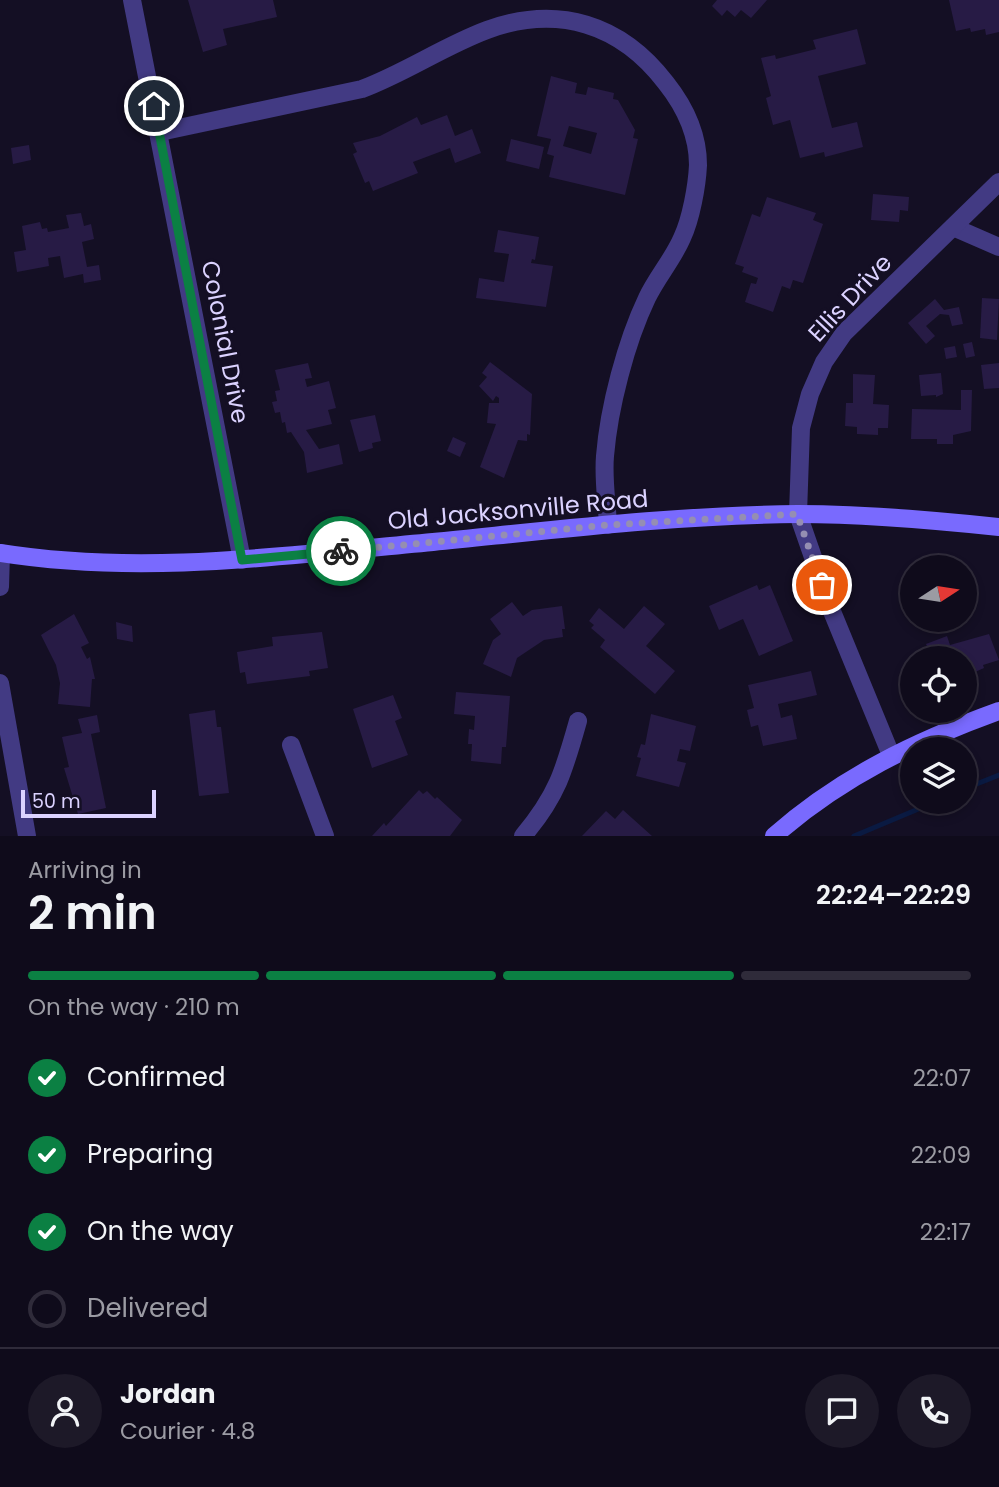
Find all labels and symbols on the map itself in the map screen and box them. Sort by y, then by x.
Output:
pin [124,76,184,136]
street label: Ellis Drive [800,246,899,349]
street label: Colonial Drive [194,258,257,426]
street label: Old Jacksonville Road [386,482,650,537]
courier [306,516,376,586]
pin [792,555,852,615]
north arrow [900,555,976,632]
scale bar [21,787,156,819]

